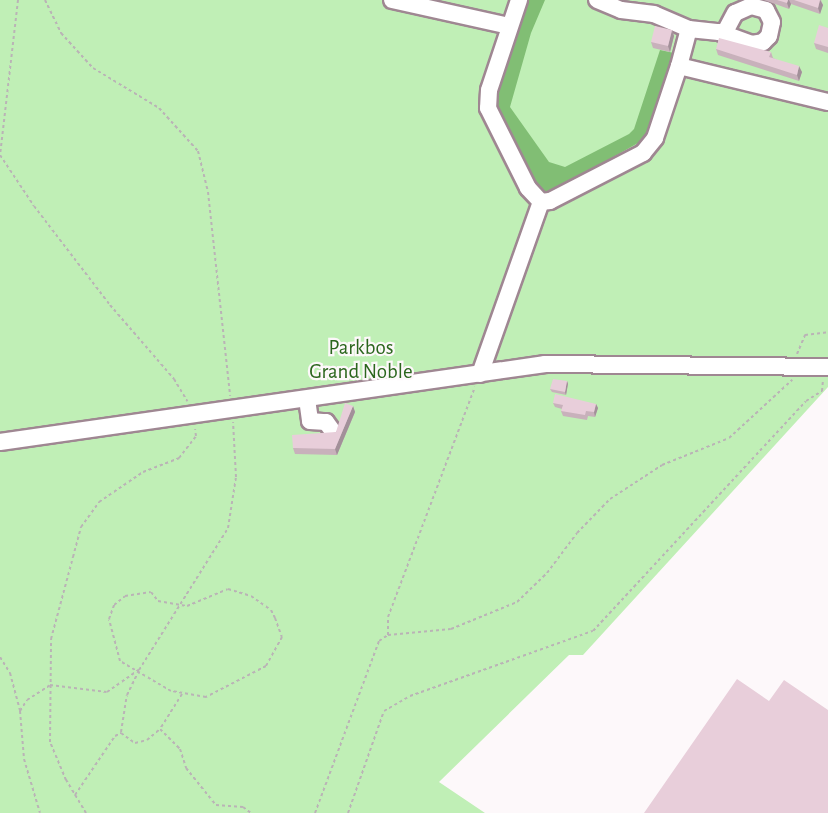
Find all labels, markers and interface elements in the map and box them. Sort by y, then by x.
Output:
park label: Parkbos Grand Noble [309,335,413,385]

